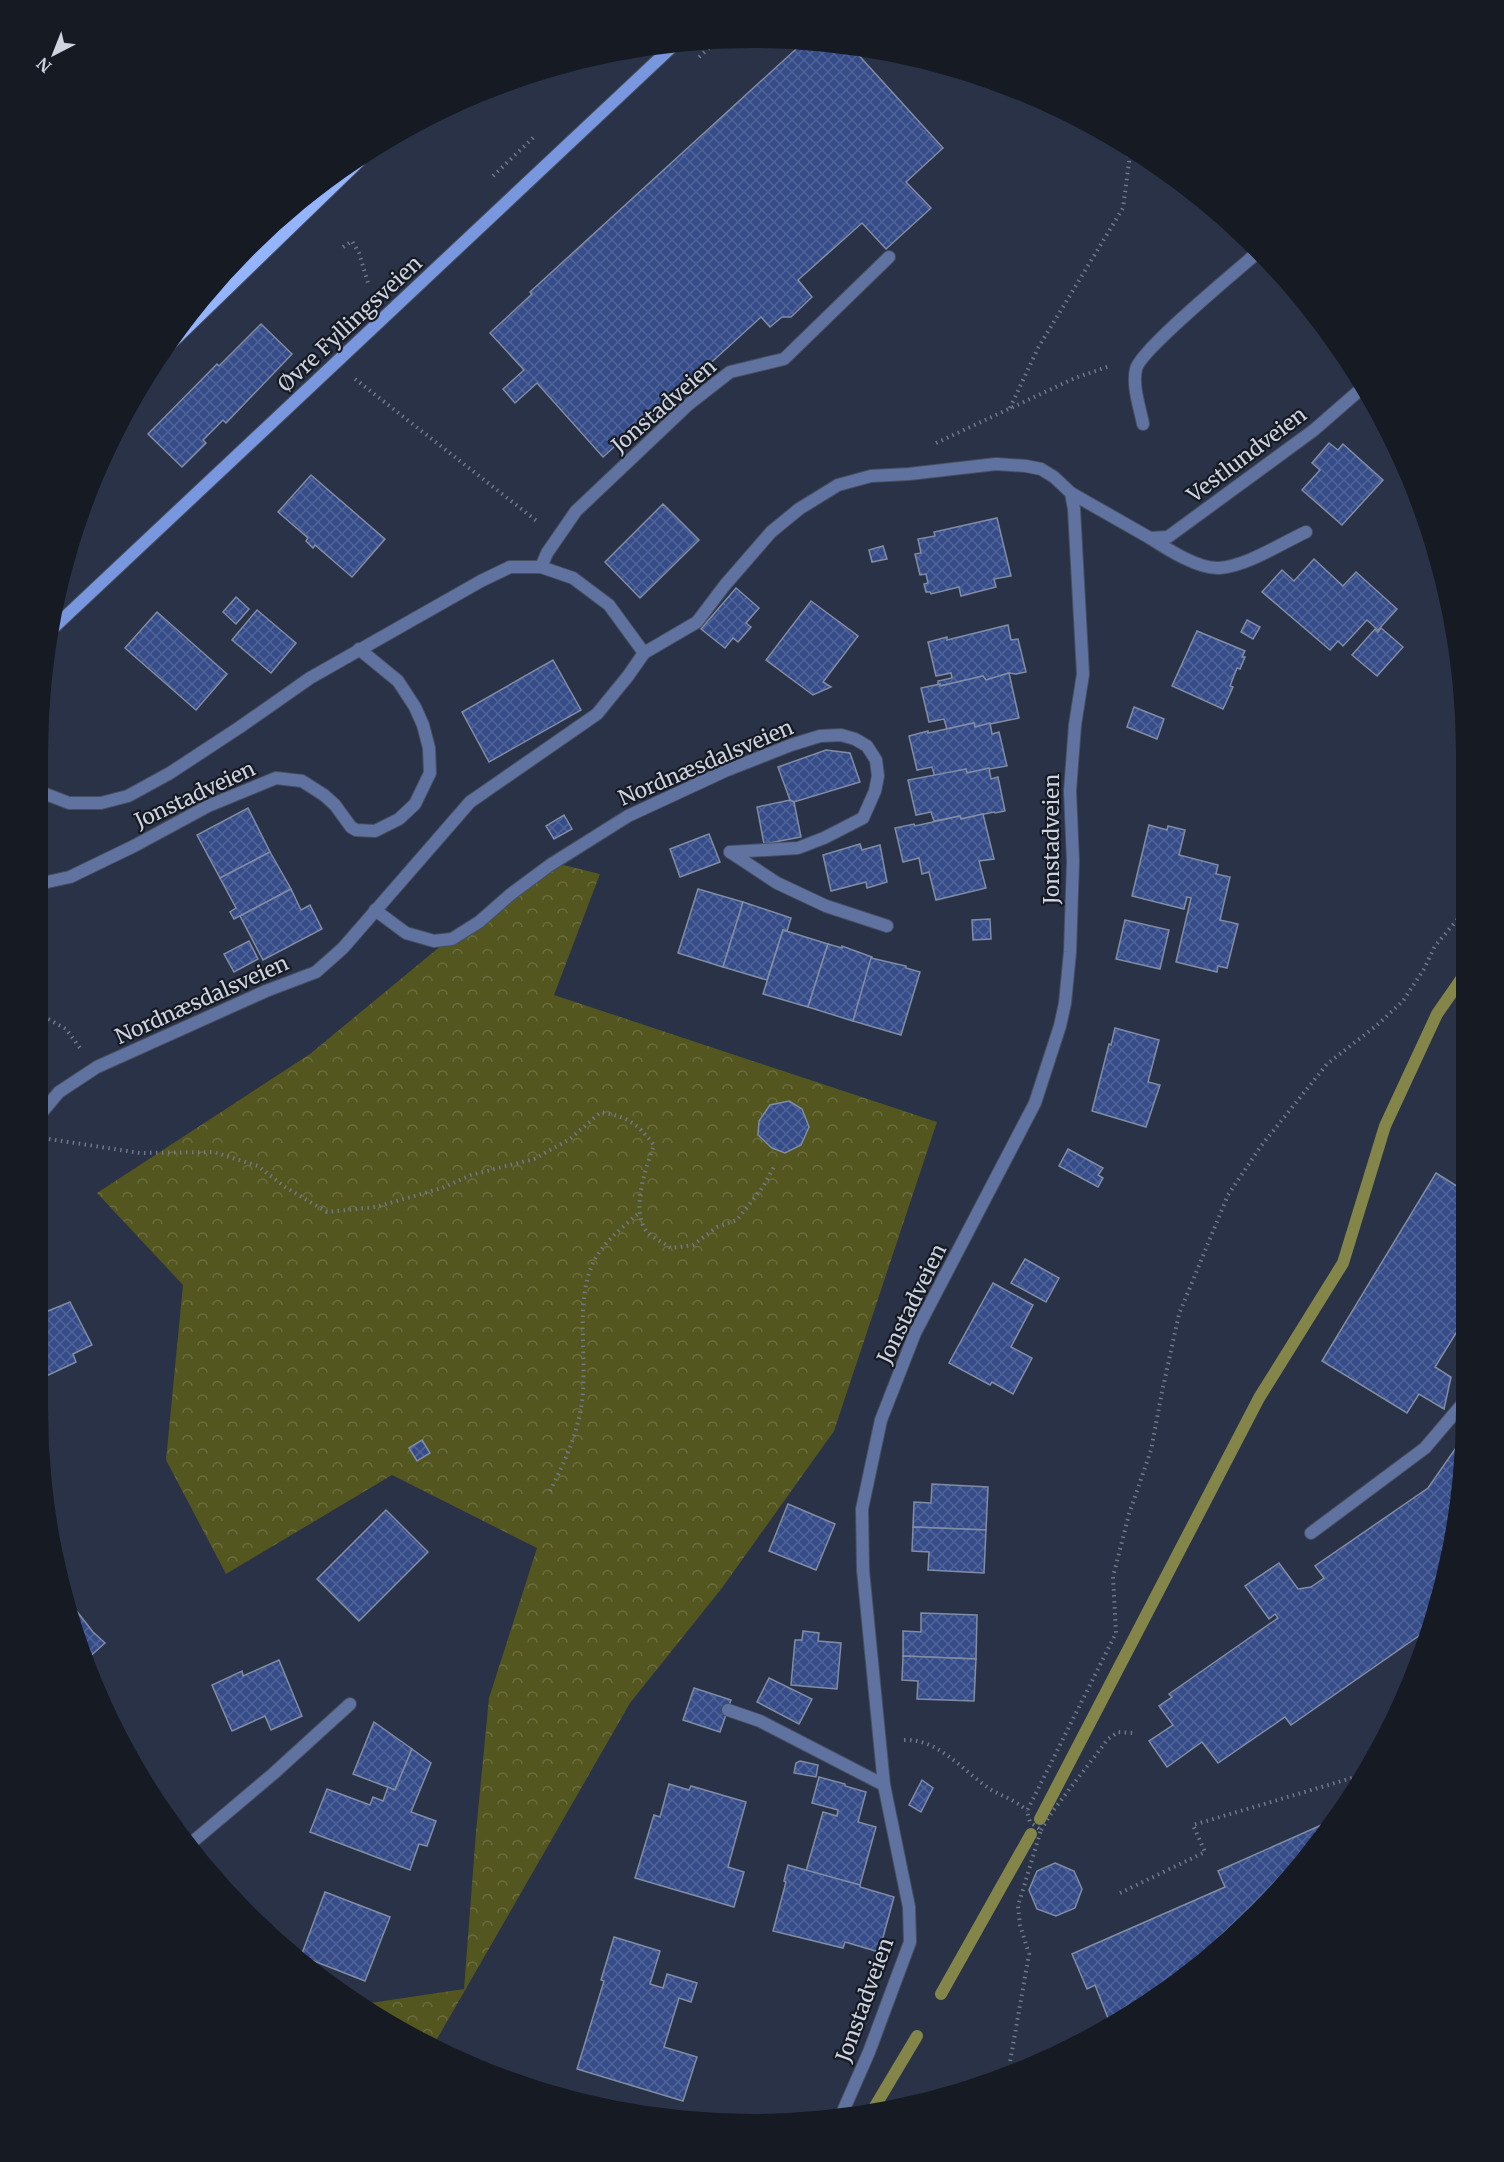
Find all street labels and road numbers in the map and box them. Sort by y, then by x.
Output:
street label: Øvre Fyllingsveien [272,250,428,398]
street label: Jonstadveien [605,353,722,459]
street label: Vestlundveien [1181,401,1312,509]
street label: Nordnæsdalsveien [614,714,797,812]
street label: Jonstadveien [129,755,260,835]
street label: Jonstadveien [1038,774,1065,905]
street label: Nordnæsdalsveien [111,949,293,1050]
street label: Jonstadveien [870,1239,952,1369]
street label: Jonstadveien [829,1934,900,2067]

